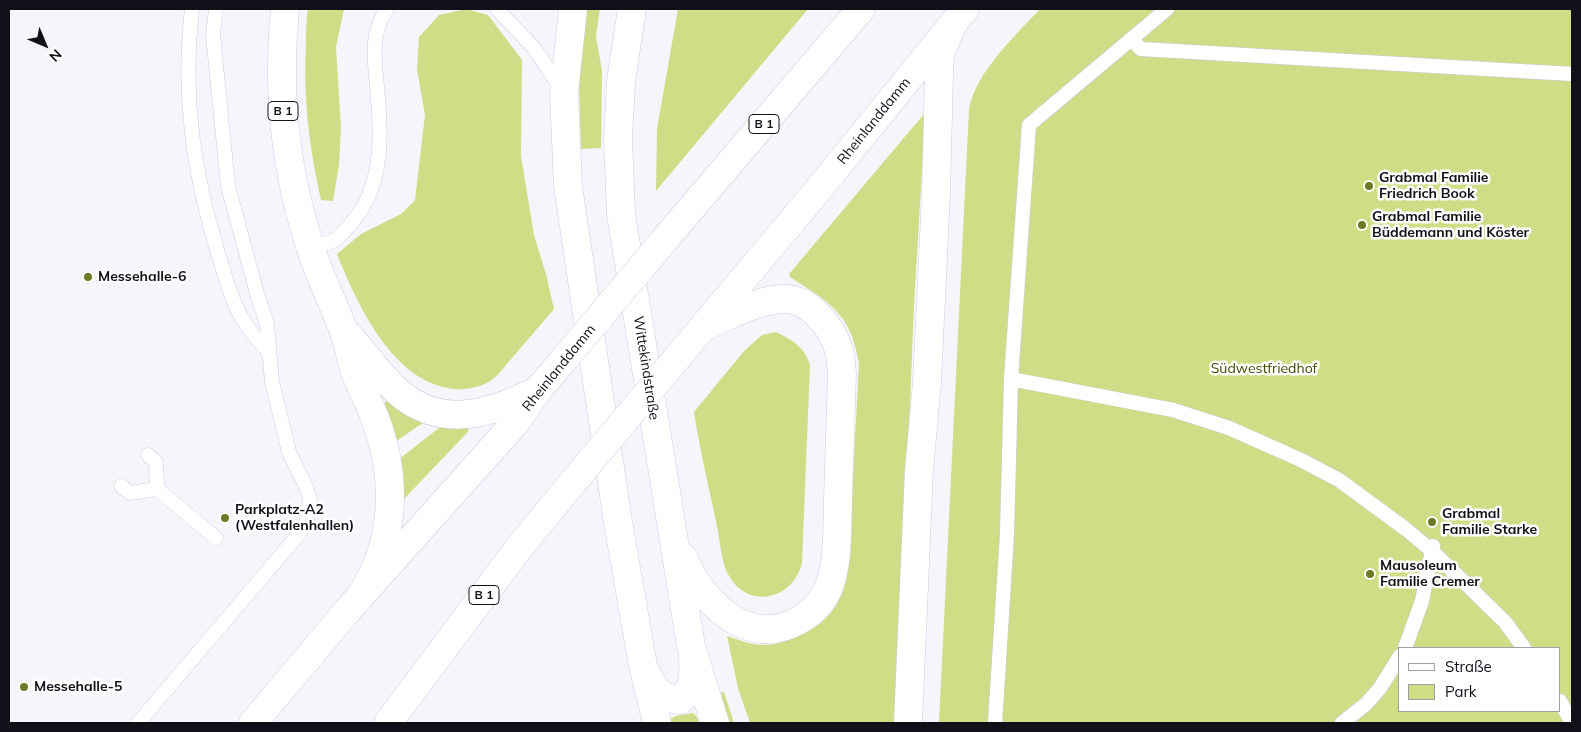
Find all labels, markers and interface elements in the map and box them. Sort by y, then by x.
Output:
north arrow [20,20,70,70]
text: N [46,45,66,66]
street label: Rheinlanddamm [834,74,914,168]
road number: B 1 [268,102,298,120]
road number: B 1 [749,115,779,134]
place label: Grabmal Familie Friedrich Book [1379,170,1489,202]
marker: Grabmal Familie Friedrich Book [1363,180,1375,192]
place label: Grabmal Familie Büddemann und Köster [1372,209,1529,242]
marker: Grabmal Familie Büddemann und Köster [1356,219,1368,231]
place label: Messehalle-6 [98,269,186,285]
marker: Messehalle-6 [82,271,94,283]
street label: Wittekindstraße [629,315,663,421]
street label: Rheinlanddamm [519,321,599,415]
park label: Südwestfriedhof [1211,361,1317,377]
place label: Parkplatz-A2 (Westfalenhallen) [235,502,354,534]
place label: Grabmal Familie Starke [1442,506,1537,538]
marker: Parkplatz-A2 (Westfalenhallen) [219,512,231,524]
marker: Grabmal Familie Starke [1426,516,1438,528]
place label: Mausoleum Familie Cremer [1380,558,1480,590]
marker: Mausoleum Familie Cremer [1364,568,1376,580]
road number: B 1 [469,586,499,604]
legend [1398,647,1561,712]
text: Straße [1445,657,1492,676]
place label: Messehalle-5 [34,679,122,695]
marker: Messehalle-5 [18,681,30,693]
text: Park [1445,682,1477,701]

